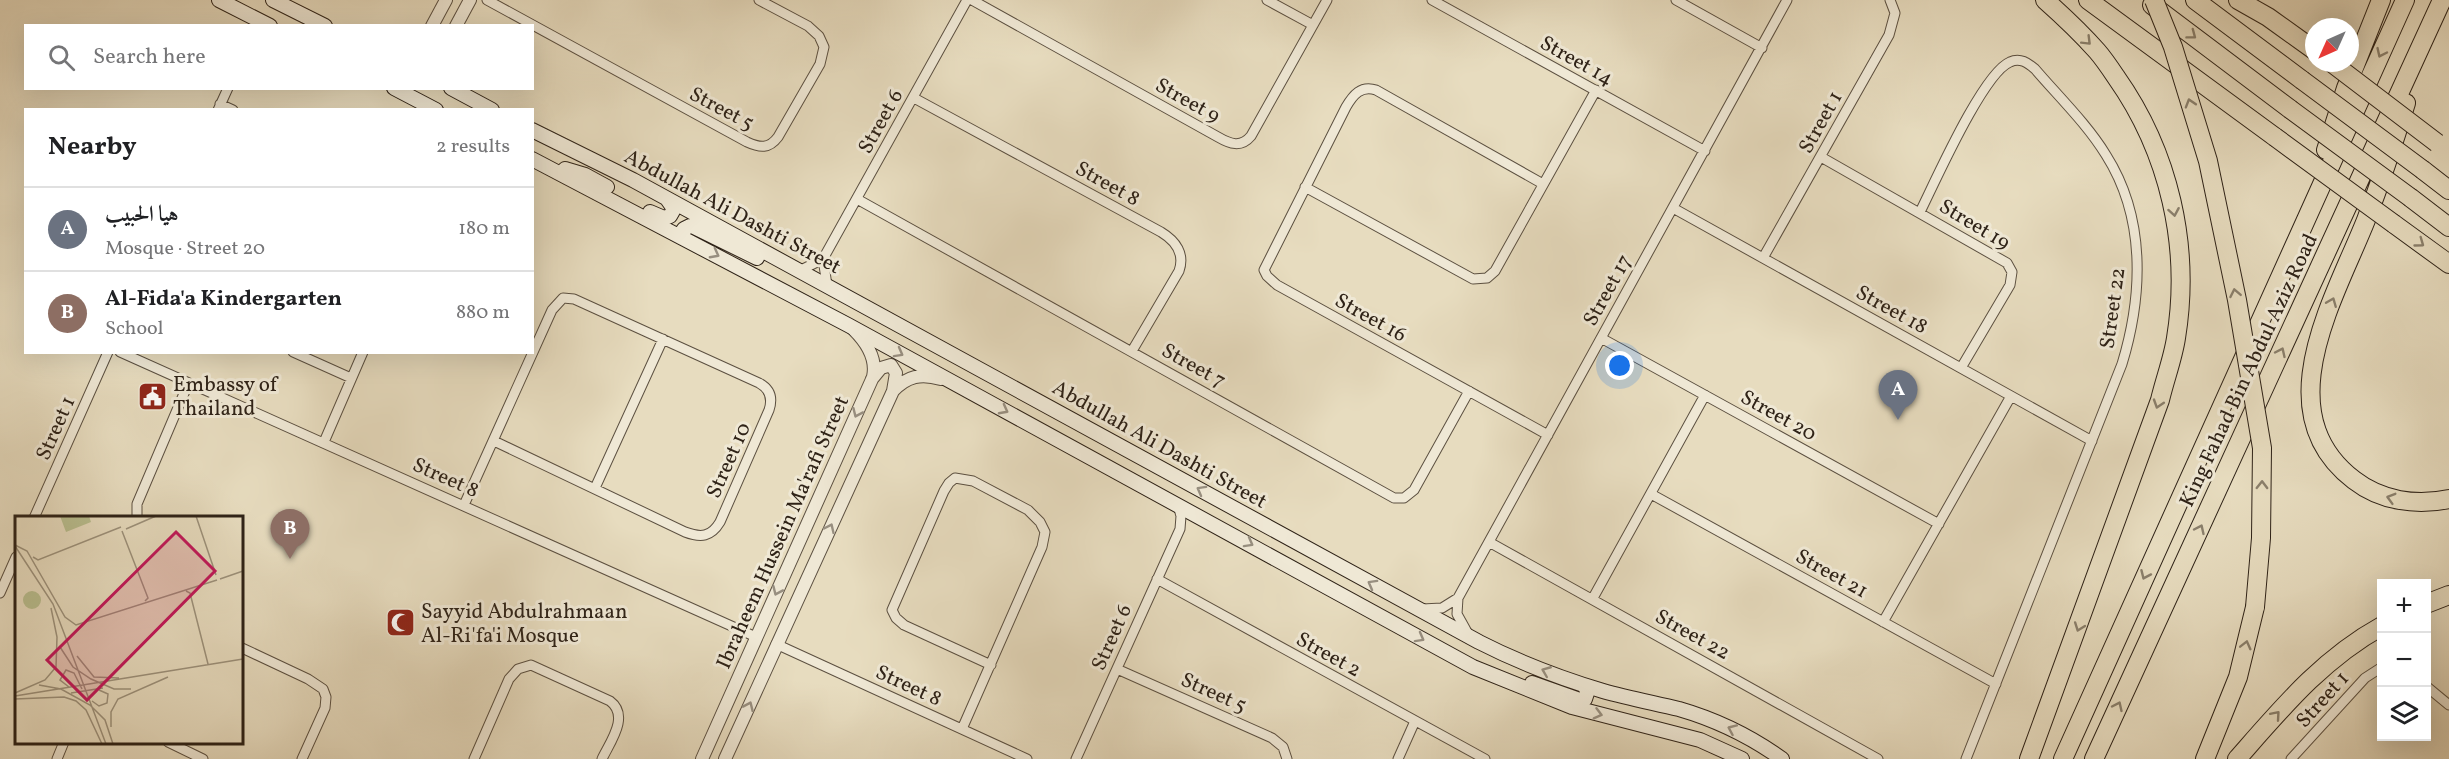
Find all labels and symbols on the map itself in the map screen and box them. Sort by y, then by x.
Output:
north arrow [2305,18,2359,72]
one-way arrow [2186,28,2197,39]
street label: Street 14 [1534,29,1618,93]
one-way arrow [2079,33,2090,44]
one-way arrow [2376,47,2388,58]
street label: Street 9 [1150,72,1225,131]
street label: Street 5 [684,80,759,138]
street label: Street 6 [852,84,911,159]
street label: Street 1 [1792,86,1850,159]
one-way arrow [2185,98,2197,109]
street label: Abdullah Ali Dashti Street [619,143,846,282]
street label: Street 8 [1070,155,1145,214]
street label: Street 19 [1933,193,2015,258]
one-way arrow [2167,206,2180,216]
street label: King Fahad Bin Abdul Aziz Road [2173,229,2326,512]
one-way arrow [2414,236,2425,247]
one-way arrow [708,247,719,258]
street label: Street 17 [1577,250,1640,332]
street label: Street 22 [2093,266,2134,351]
street label: Street 18 [1850,279,1932,342]
street label: Street 16 [1329,287,1411,350]
one-way arrow [2229,288,2242,298]
one-way arrow [2325,297,2337,308]
street label: Street 7 [1156,337,1231,396]
one-way arrow [893,346,904,357]
one-way arrow [2274,347,2286,358]
your location [1605,351,1634,380]
pin: A [1878,370,1918,420]
place label: Embassy of Thailand [173,371,279,424]
street label: Abdullah Ali Dashti Street [1047,374,1272,517]
public building icon: Embassy of Thailand [136,380,168,412]
street label: Street 20 [1735,384,1822,449]
street label: Ibraheem Hussein Ma'rafi Street [710,391,857,674]
street label: Street 1 [29,392,83,465]
one-way arrow [2153,398,2165,409]
one-way arrow [998,403,1008,414]
one-way arrow [852,407,864,418]
street label: Street 10 [700,418,759,503]
street label: Street 8 [408,451,483,506]
one-way arrow [2256,481,2268,490]
one-way arrow [1197,486,1207,498]
one-way arrow [2386,493,2397,505]
pin: B [270,510,310,559]
inset map [15,516,243,744]
one-way arrow [823,524,835,535]
one-way arrow [2192,524,2204,535]
one-way arrow [1243,536,1253,547]
street label: Street 21 [1790,543,1873,606]
one-way arrow [2140,569,2152,580]
one-way arrow [1368,580,1378,591]
one-way arrow [772,585,784,596]
place label: Sayyid Abdulrahmaan Al-Ri'fa'i Mosque [421,598,628,651]
street label: Street 6 [1085,600,1140,675]
street label: Street 22 [1649,603,1735,668]
mosque icon: Sayyid Abdulrahmaan Al-Ri'fa'i Mosque [384,607,416,639]
one-way arrow [2073,621,2086,632]
street label: Street 2 [1290,626,1366,685]
one-way arrow [1413,631,1424,642]
one-way arrow [2238,640,2251,650]
street label: Street 8 [871,658,946,714]
street label: Street 1 [2290,665,2356,735]
street label: Street 5 [1176,666,1251,721]
one-way arrow [1541,666,1552,678]
one-way arrow [742,701,754,712]
one-way arrow [2111,701,2123,712]
one-way arrow [1593,707,1603,720]
one-way arrow [2269,711,2280,722]
one-way arrow [1727,724,1738,736]

